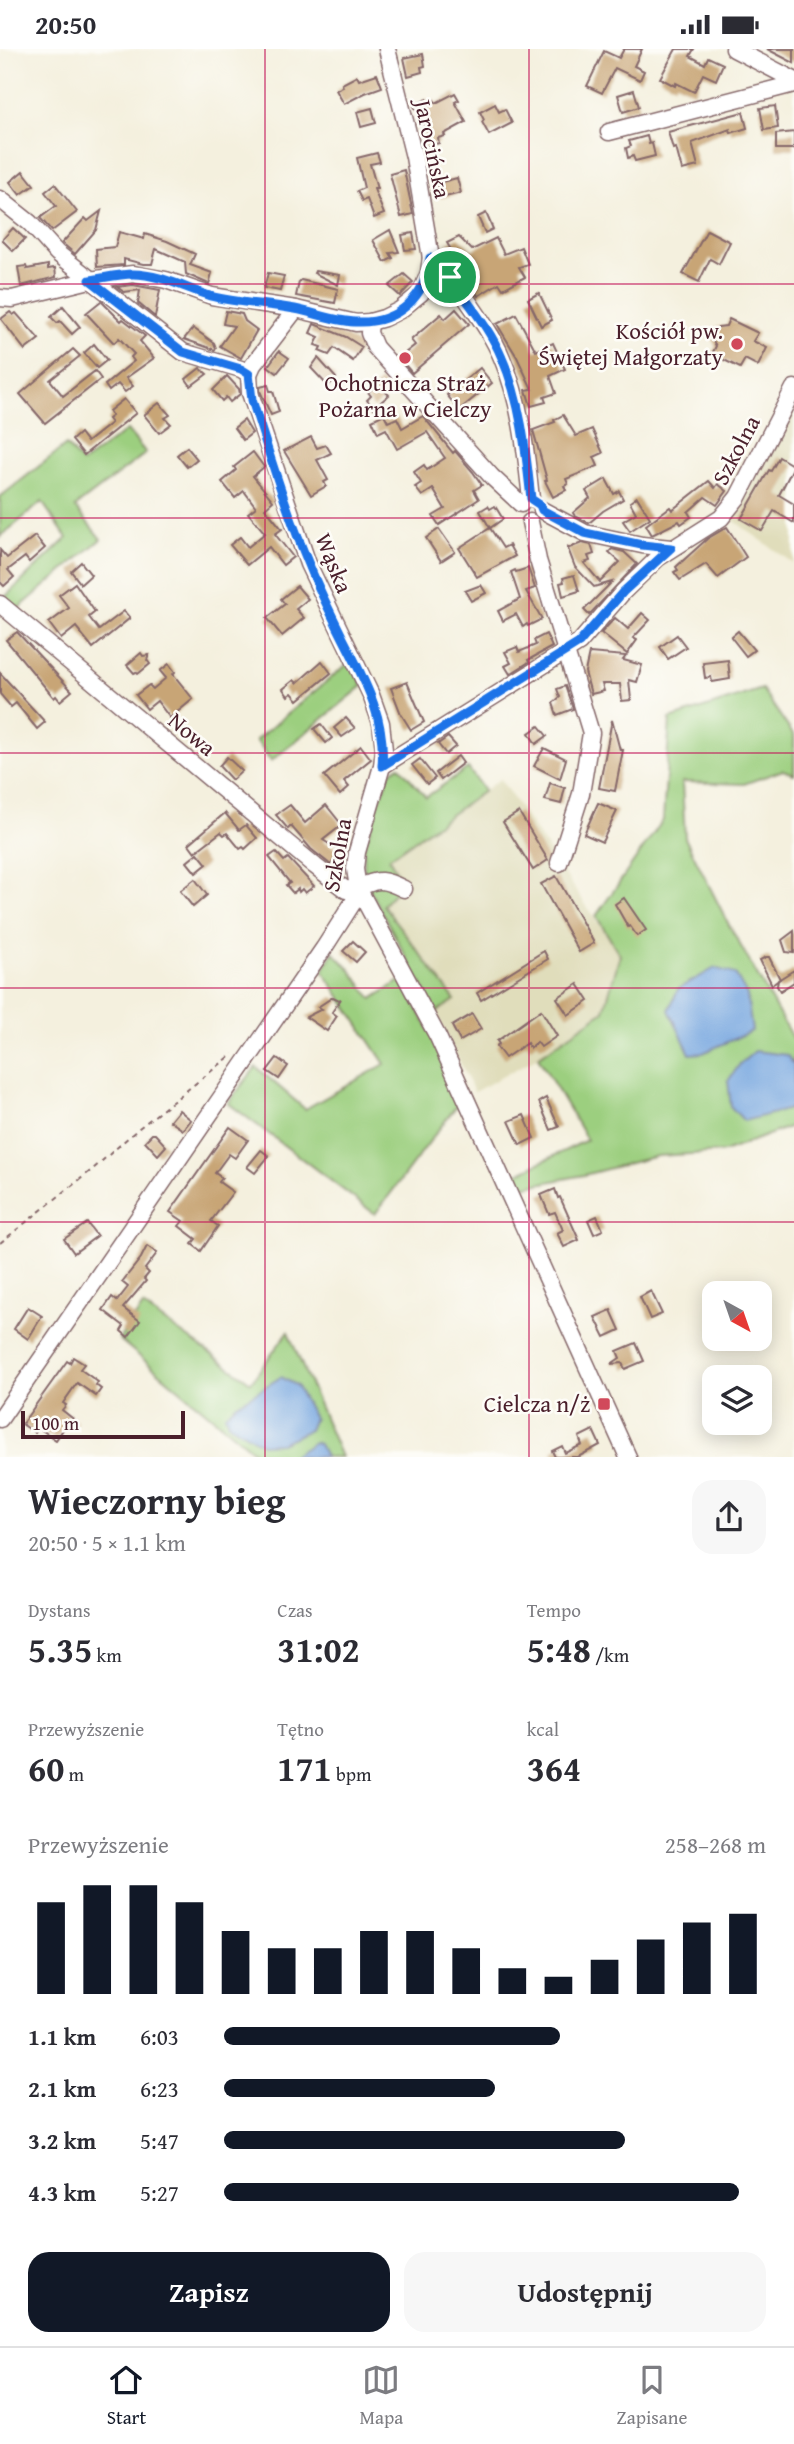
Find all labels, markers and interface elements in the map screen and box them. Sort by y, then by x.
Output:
text: 20:50 [35,5,96,44]
street label: Jarocińska [406,94,460,201]
pin [420,247,480,307]
icon: arrive [431,258,469,296]
place label: Kościół pw. Świętej Małgorzaty [538,314,724,373]
marker: Kościół pw. Świętej Małgorzaty [729,336,745,352]
marker: Ochotnicza Straż Pożarna w Cielczy [397,350,413,366]
place label: Ochotnicza Straż Pożarna w Cielczy [319,366,492,425]
street label: Szkolna [704,409,768,490]
street label: Wąska [308,528,361,598]
street label: Nowa [161,704,223,763]
street label: Szkolna [314,815,359,894]
north arrow [702,1281,772,1351]
map controls [702,1281,772,1435]
button: layers [702,1365,772,1435]
place label: Cielcza n/ż [484,1387,590,1420]
marker: Cielcza n/ż [596,1396,612,1412]
scale bar [21,1408,186,1440]
text: 100 m [32,1409,79,1437]
text: Wieczorny bieg [28,1472,286,1528]
button: share [692,1480,766,1554]
text: 20:50 · 5 × 1.1 km [28,1526,186,1559]
text: Dystans [28,1596,90,1624]
text: Czas [277,1596,313,1624]
text: Tempo [527,1596,581,1624]
text: 5.35 [28,1624,92,1675]
text: 31:02 [277,1624,360,1675]
text: 5:48 [527,1624,591,1675]
text: km [92,1641,122,1669]
text: /km [591,1641,629,1669]
text: Przewyższenie [28,1715,144,1743]
text: Tętno [277,1715,324,1743]
text: kcal [527,1715,559,1743]
text: 60 [28,1743,64,1794]
text: 171 [277,1743,332,1794]
text: 364 [527,1743,581,1794]
text: m [64,1760,84,1788]
text: bpm [332,1760,372,1788]
text: Przewyższenie [28,1828,169,1861]
text: 258–268 m [665,1828,766,1861]
text: 1.1 km [28,2020,96,2053]
text: 6:03 [140,2020,179,2053]
text: 2.1 km [28,2072,96,2105]
text: 6:23 [140,2072,179,2105]
text: 3.2 km [28,2124,96,2157]
text: 5:47 [140,2124,179,2157]
text: 4.3 km [28,2176,96,2209]
text: 5:27 [140,2176,179,2209]
button: Zapisz [28,2252,390,2332]
button: Udostępnij [404,2252,766,2332]
tab: Start [107,2361,146,2431]
tab: Mapa [359,2361,403,2431]
tab: Zapisane [617,2361,687,2431]

